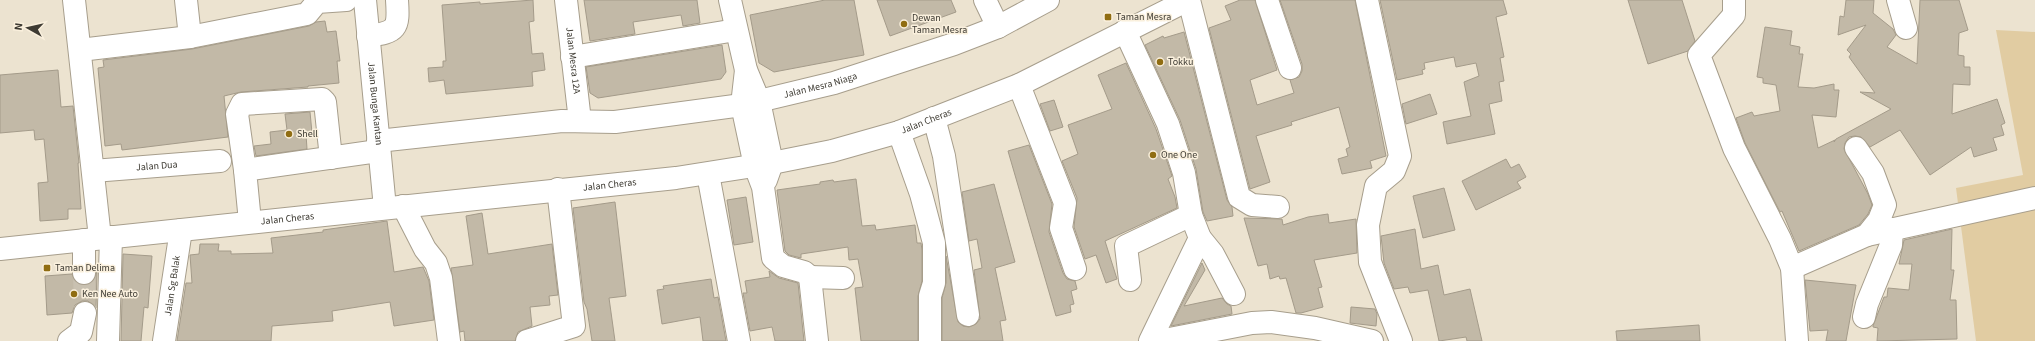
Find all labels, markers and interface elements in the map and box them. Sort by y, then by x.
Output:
north arrow [8,8,48,48]
place label: Taman Mesra [1116,10,1171,24]
place label: Dewan Taman Mesra [912,11,967,37]
marker: Taman Mesra [1103,12,1113,22]
marker: Dewan Taman Mesra [899,19,909,29]
text: N [11,22,27,31]
street label: Jalan Mesra 12A [562,26,584,95]
place label: Tokku [1168,55,1193,69]
marker: Tokku [1155,57,1165,67]
street label: Jalan Bunga Kantan [364,61,386,146]
street label: Jalan Mesra Niaga [782,69,859,102]
street label: Jalan Cheras [899,105,954,138]
place label: Shell [297,127,318,141]
marker: Shell [284,129,294,139]
place label: One One [1161,148,1197,162]
marker: One One [1148,150,1158,160]
street label: Jalan Dua [136,157,178,175]
street label: Jalan Cheras [582,175,637,195]
street label: Jalan Cheras [260,209,315,229]
street label: Jalan Sg Balak [161,254,184,317]
place label: Taman Delima [55,261,115,275]
marker: Taman Delima [42,263,52,273]
place label: Ken Nee Auto [82,287,138,301]
marker: Ken Nee Auto [69,289,79,299]

